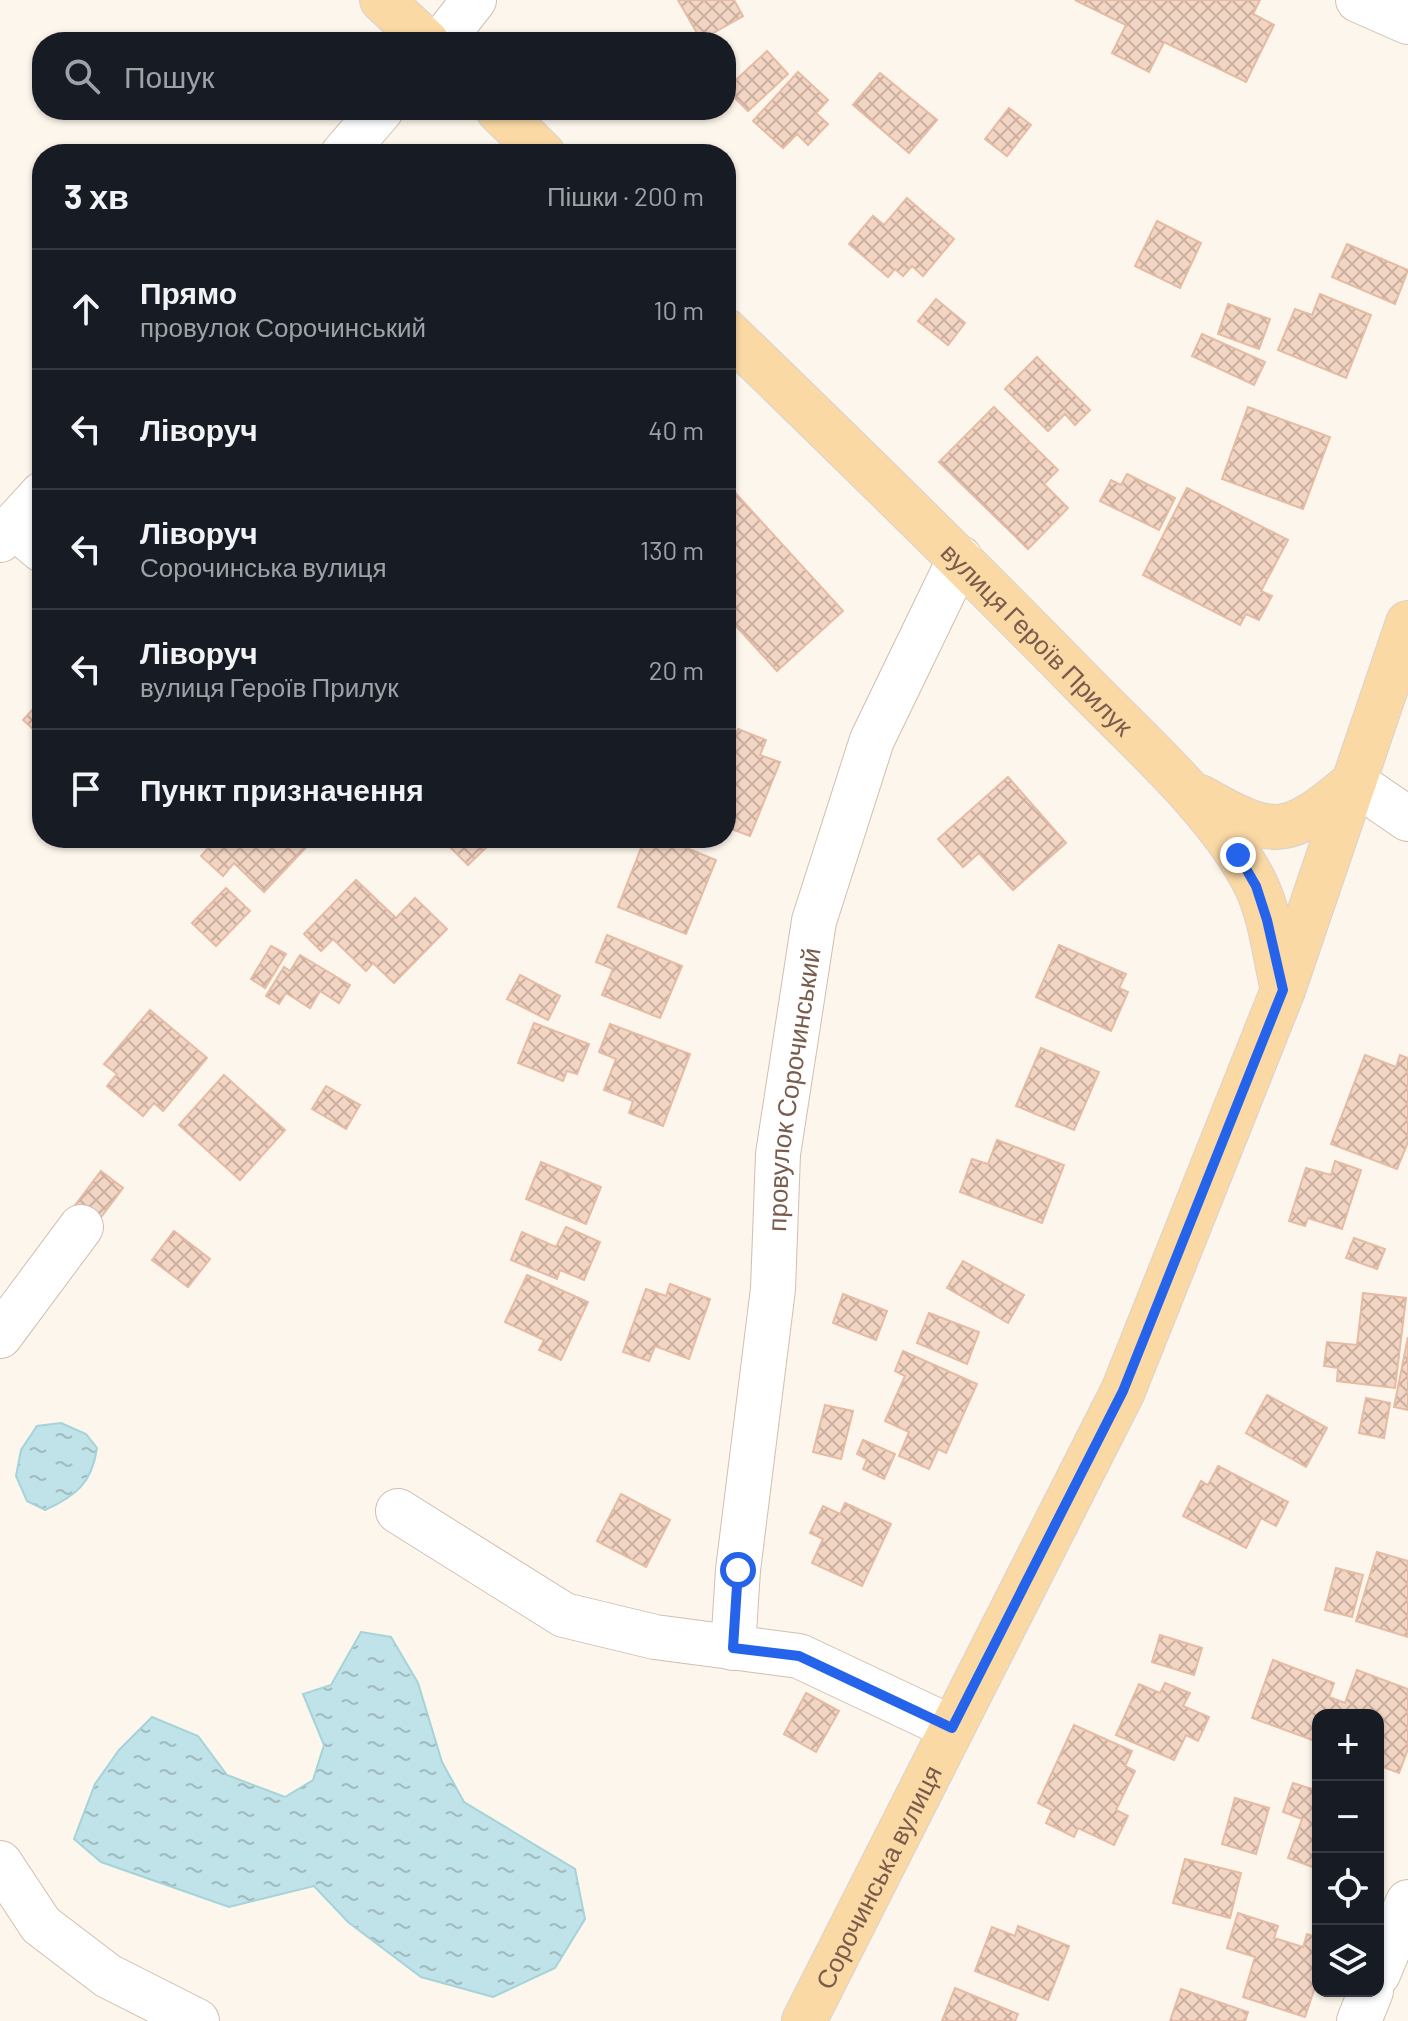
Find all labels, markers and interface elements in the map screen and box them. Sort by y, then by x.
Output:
search box [32,32,736,120]
icon: search [60,54,104,98]
text: Пошук [124,58,214,94]
text: 3 хв [64,175,129,216]
text: Пішки · 200 m [547,180,704,211]
text: Прямо [140,274,237,310]
icon: ahead [64,287,108,331]
text: 10 m [654,294,704,325]
text: провулок Сорочинський [140,311,426,342]
icon: left [64,407,108,451]
text: Ліворуч [140,411,258,447]
text: 40 m [648,414,704,445]
text: Ліворуч [140,514,258,550]
icon: left [64,527,108,571]
text: 130 m [640,534,704,565]
street label: вулиця Героїв Прилук [936,536,1141,741]
text: Сорочинська вулиця [140,551,387,582]
text: Ліворуч [140,634,258,670]
icon: left [64,647,108,691]
text: 20 m [649,654,704,685]
text: вулиця Героїв Прилук [140,671,399,702]
icon: arrive [64,767,108,811]
text: Пункт призначення [140,771,424,807]
route end [1220,837,1256,873]
street label: провулок Сорочинський [760,945,825,1232]
route start [720,1552,756,1588]
map controls [1312,1709,1384,1997]
button: + [1312,1709,1384,1781]
street label: Сорочинська вулиця [808,1759,947,1993]
button: − [1312,1781,1384,1853]
button: locate [1312,1853,1384,1925]
button: layers [1312,1925,1384,1997]

